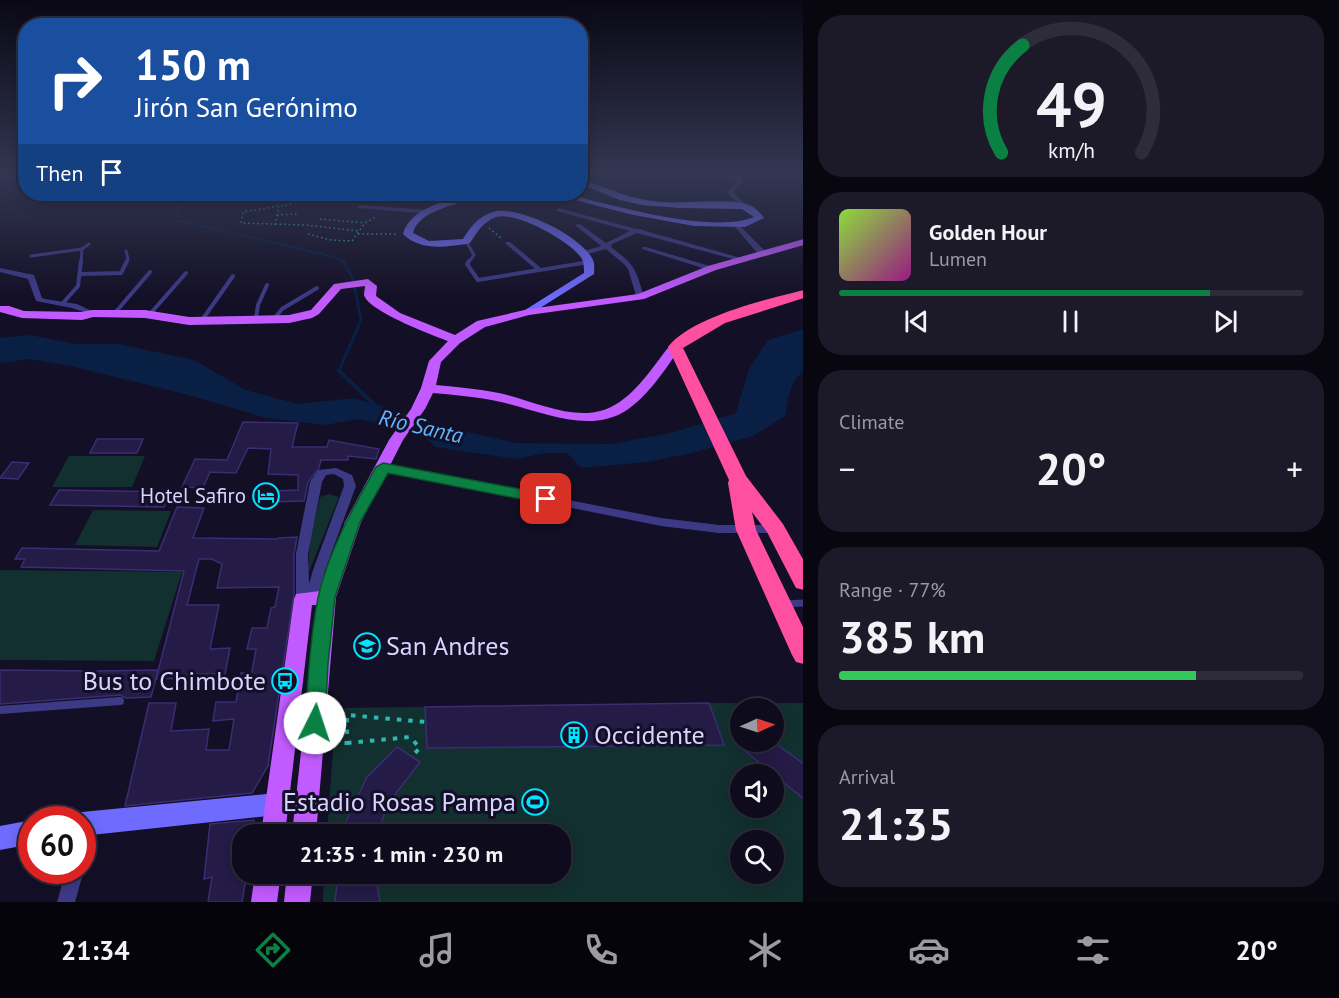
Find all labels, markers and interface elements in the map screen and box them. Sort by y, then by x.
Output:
text: 150 m [135,37,251,92]
icon: right [36,42,114,120]
text: 49 [1036,63,1106,144]
text: Jirón San Gerónimo [135,90,358,124]
text: km/h [1047,137,1094,165]
icon: arrive [95,156,128,189]
text: Then [36,159,83,187]
text: Golden Hour [929,218,1047,246]
text: Lumen [929,246,987,272]
icon: previous [900,305,933,338]
icon: pause [1054,305,1087,338]
icon: next [1209,305,1242,338]
water label: Río Santa [376,403,466,449]
text: Climate [839,409,905,435]
text: 20° [1036,439,1106,497]
text: − [839,447,856,490]
text: + [1286,447,1303,490]
pin [520,473,571,524]
hotel icon: Hotel Safiro [251,481,281,511]
place label: Hotel Safiro [140,482,246,509]
icon: arrive [529,482,562,515]
text: Range · 77% [839,577,946,603]
text: 385 km [839,607,985,665]
place label: San Andres [386,629,509,662]
school or university icon: San Andres [352,631,382,661]
place label: Bus to Chimbote [83,664,266,697]
bus stop icon: Bus to Chimbote [270,666,300,696]
position arrow [283,691,347,755]
north arrow [730,698,784,752]
map controls [730,698,784,884]
place label: Occidente [594,718,705,751]
building icon: Occidente [559,720,589,750]
button: sound [730,764,784,818]
text: Arrival [839,764,895,790]
place label: Estadio Rosas Pampa [283,785,516,818]
sports icon: Estadio Rosas Pampa [520,787,550,817]
text: 21:35 [839,794,953,852]
speed limit sign: 60 [18,806,96,884]
button: search [730,830,784,884]
text: 21:35 · 1 min · 230 m [300,840,503,868]
icon: directions [252,929,294,971]
icon: music [416,929,458,971]
icon: phone [580,929,622,971]
icon: climate [744,929,786,971]
icon: car [908,929,950,971]
icon: filters [1072,929,1114,971]
text: 21:34 [61,933,130,967]
text: 20° [1236,933,1278,967]

